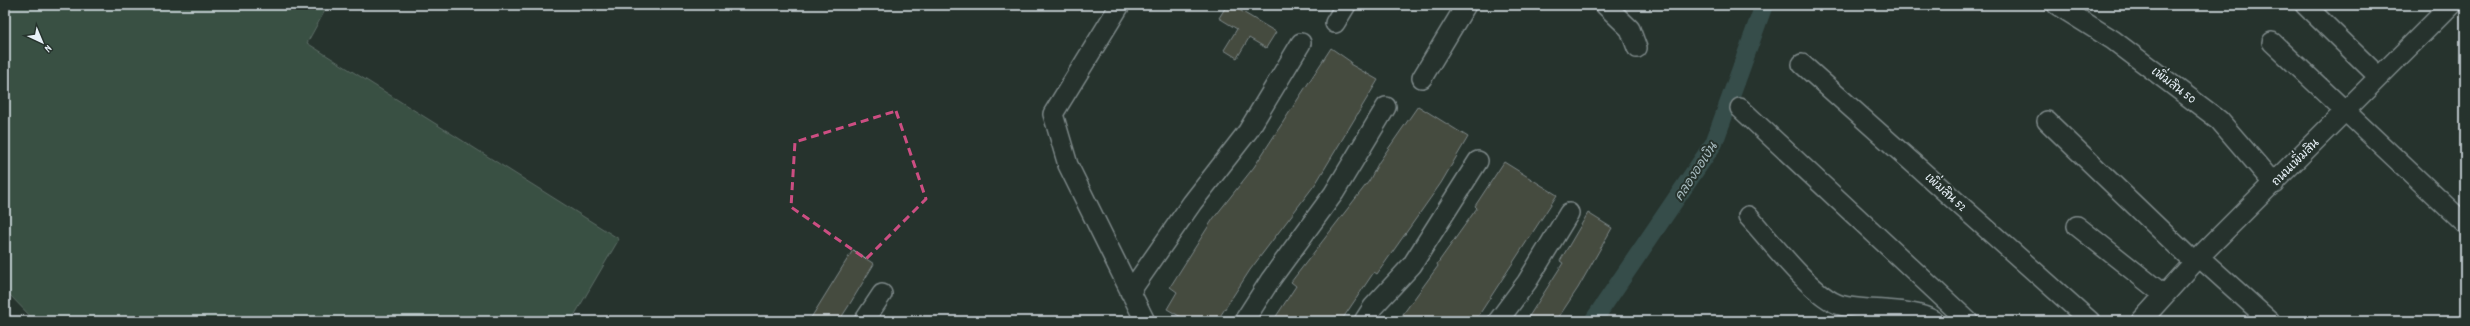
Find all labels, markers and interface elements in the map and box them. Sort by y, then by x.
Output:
north arrow [22,22,62,62]
text: N [40,40,55,56]
street label: เพิ่มสิน 50 [2147,61,2201,109]
street label: ถนนเพิ่มสิน [2266,133,2324,191]
water label: คลองออเงิน [1671,138,1724,205]
street label: เพิ่มสิน 52 [1920,167,1972,216]

